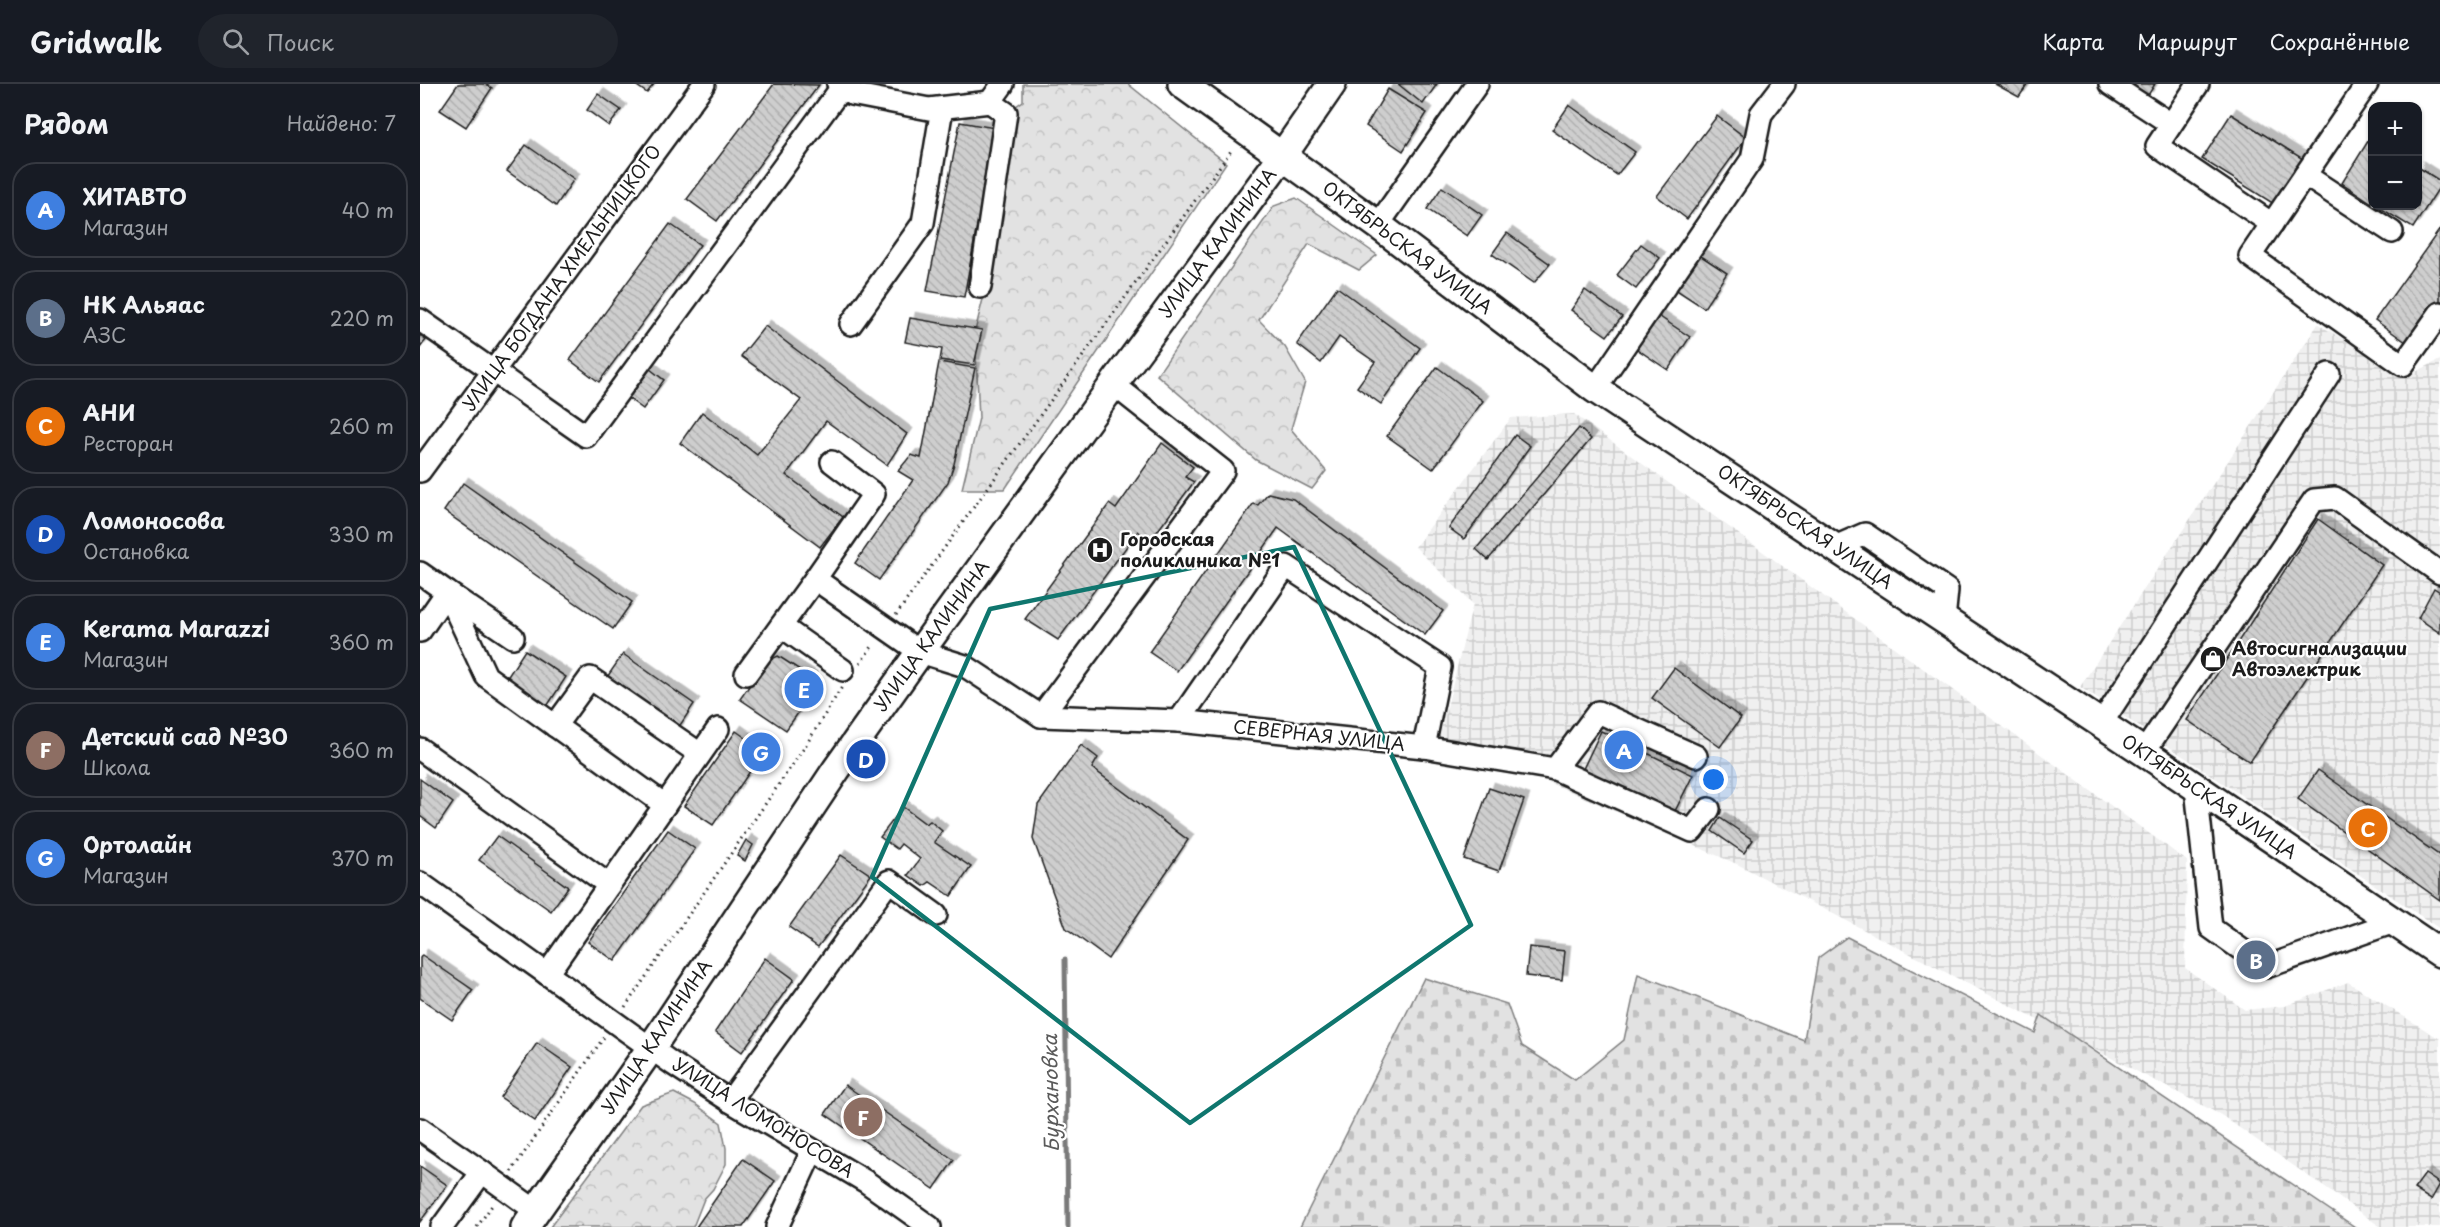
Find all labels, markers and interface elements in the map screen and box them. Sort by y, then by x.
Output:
search box [198,14,618,68]
text: Gridwalk [30,20,162,63]
icon: search [219,25,252,58]
text: Поиск [267,25,334,58]
text: Карта [2043,25,2104,57]
text: Маршрут [2137,25,2237,57]
text: Сохранённые [2270,25,2410,57]
map controls [2368,102,2422,210]
button: + [2368,102,2422,156]
text: Рядом [24,104,109,143]
text: Найдено: 7 [287,108,396,138]
street label: УЛИЦА БОГДАНА ХМЕЛЬНИЦКОГО [455,139,667,416]
button: − [2368,156,2422,210]
street label: УЛИЦА КАЛИНИНА [1152,161,1282,323]
street label: ОКТЯБРЬСКАЯ УЛИЦА [1317,174,1499,320]
text: ХИТАВТО [83,179,187,212]
text: A [38,195,53,225]
text: 40 m [342,195,394,225]
text: Магазин [83,212,169,242]
text: НК Альяас [83,287,205,320]
text: B [39,303,52,333]
text: 220 m [330,303,394,333]
text: АЗС [83,320,126,350]
text: АНИ [83,395,136,428]
text: C [38,411,53,441]
text: 260 m [329,411,394,441]
text: Ресторан [83,428,174,458]
street label: ОКТЯБРЬСКАЯ УЛИЦА [1713,457,1899,595]
text: Ломоносова [83,503,225,536]
text: D [38,519,53,549]
text: 330 m [328,519,394,549]
place label: Городская поликлиника №1 [1120,525,1280,573]
hospital icon: Городская поликлиника №1 [1085,535,1115,565]
text: Остановка [83,536,189,566]
street label: УЛИЦА КАЛИНИНА [867,554,995,716]
text: Kerama Marazzi [83,611,270,644]
text: E [39,627,52,657]
text: 360 m [328,627,394,657]
place label: Автосигнализации Автоэлектрик [2232,634,2407,682]
text: Магазин [83,644,169,674]
shop icon: Автосигнализации Автоэлектрик [2198,644,2228,674]
pin: E [784,666,824,712]
street label: СЕВЕРНАЯ УЛИЦА [1232,712,1407,757]
text: Детский сад №30 [83,719,288,752]
street label: ОКТЯБРЬСКАЯ УЛИЦА [2117,727,2303,865]
pin: A [1604,728,1644,772]
pin: G [742,730,780,774]
text: F [40,735,51,765]
text: 360 m [328,735,394,765]
pin: D [846,736,886,782]
text: Школа [83,752,150,782]
your location [1699,765,1728,794]
pin: C [2348,806,2388,850]
text: Ортолайн [83,827,192,860]
text: G [37,843,54,873]
text: 370 m [331,843,394,873]
text: Магазин [83,860,169,890]
pin: B [2236,938,2276,982]
street label: УЛИЦА КАЛИНИНА [594,953,718,1119]
water label: Бурхановка [1034,1033,1066,1152]
street label: УЛИЦА ЛОМОНОСОВА [668,1050,860,1184]
pin: F [844,1094,882,1140]

